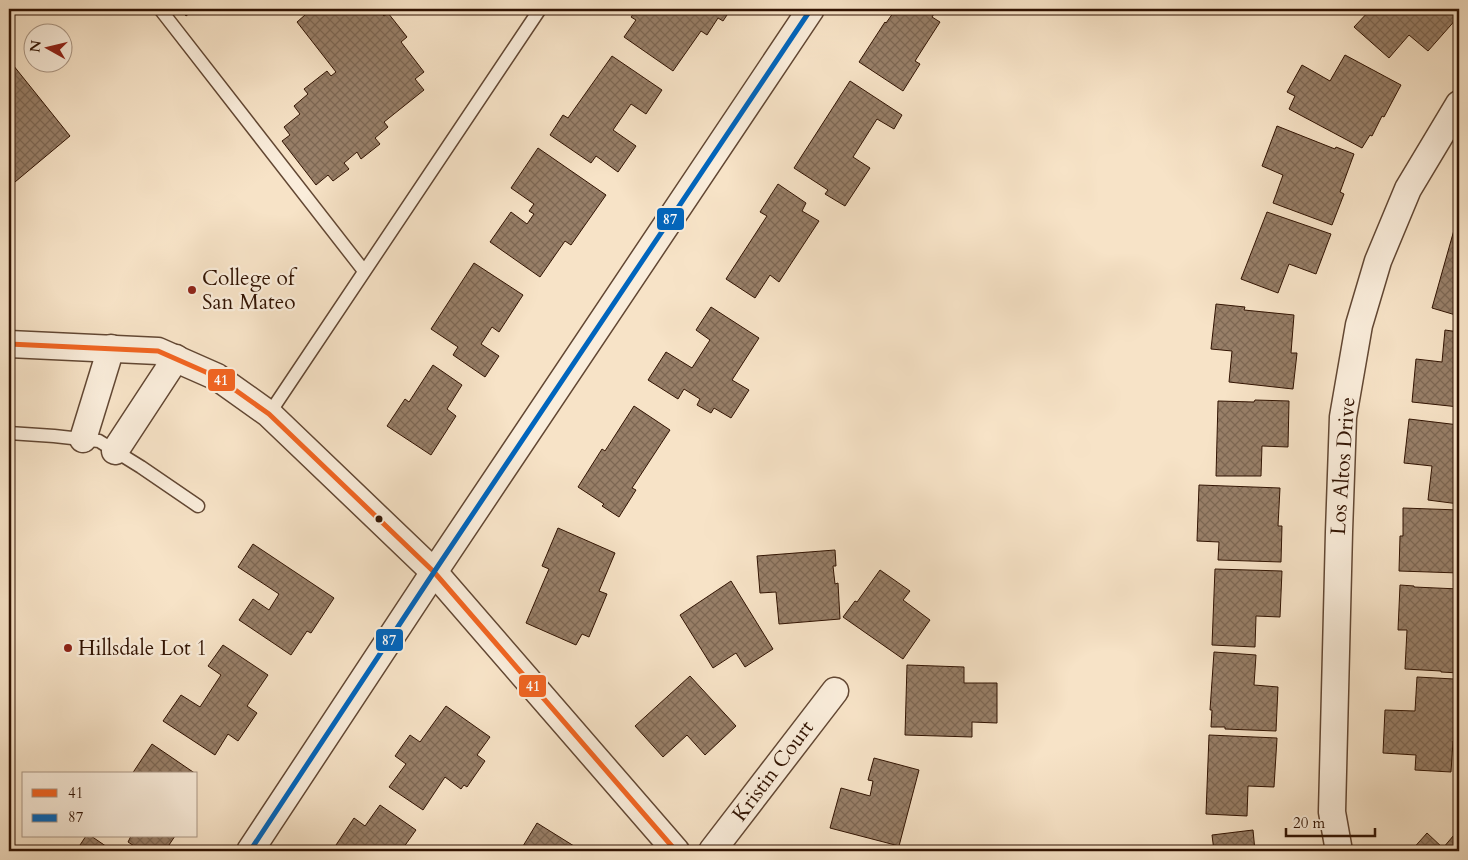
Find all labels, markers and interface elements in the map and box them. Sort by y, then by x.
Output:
north arrow [22,22,72,72]
text: N [25,39,46,54]
line badge: 87 [656,207,685,231]
text: 87 [663,210,677,229]
place label: College of San Mateo [202,264,298,317]
marker: College of San Mateo [186,284,198,296]
line badge: 41 [207,368,236,392]
text: 41 [214,371,228,390]
street label: Los Altos Drive [1324,396,1362,536]
unlabelled marker [374,514,384,524]
line badge: 87 [375,628,404,652]
text: 87 [382,631,396,650]
place label: Hillsdale Lot 1 [78,634,207,663]
marker: Hillsdale Lot 1 [62,642,74,654]
line badge: 41 [518,674,547,698]
text: 41 [526,677,540,696]
street label: Kristin Court [725,714,821,827]
legend [22,772,198,838]
text: 41 [68,783,83,803]
scale bar [1286,805,1374,837]
text: 87 [68,807,84,827]
text: 20 m [1293,813,1325,833]

